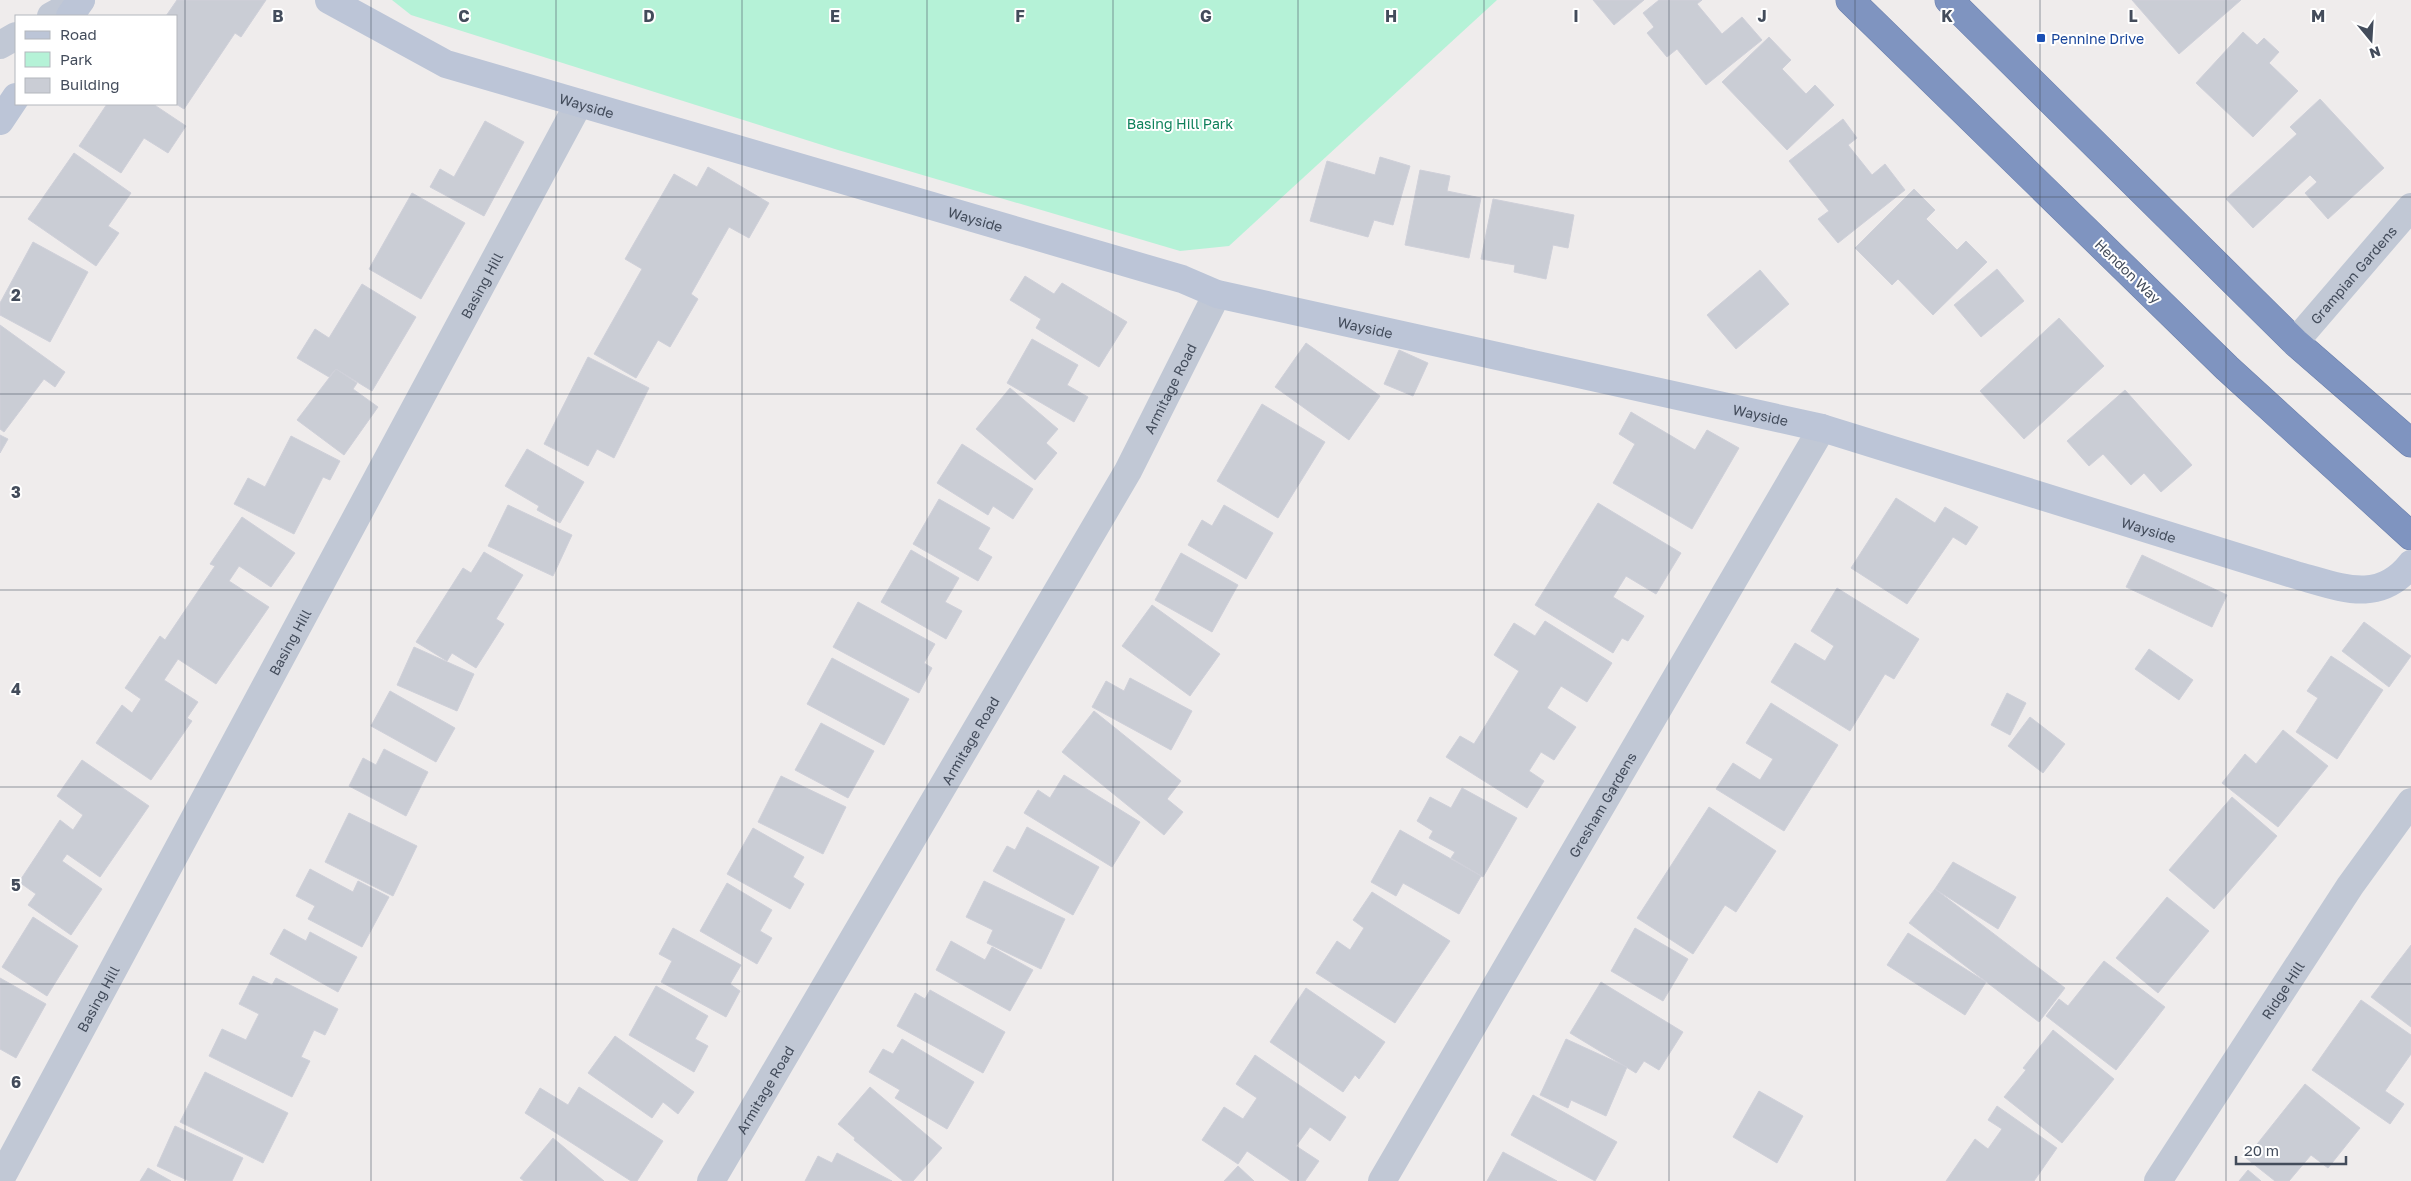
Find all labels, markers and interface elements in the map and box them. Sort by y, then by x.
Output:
text: B [272,6,284,26]
text: C [458,6,470,26]
text: D [643,6,655,26]
text: E [830,6,840,26]
text: F [1015,6,1025,26]
text: G [1200,6,1212,26]
text: H [1385,6,1397,26]
text: I [1573,6,1579,26]
text: J [1757,6,1767,26]
text: K [1941,6,1953,26]
text: L [2128,6,2138,26]
text: M [2311,6,2325,26]
legend [15,15,178,105]
north arrow [2346,15,2396,65]
text: Road [60,25,97,43]
place label: Pennine Drive [2051,30,2144,47]
marker: Pennine Drive [2035,32,2047,44]
text: N [2367,43,2383,63]
text: Park [60,50,93,68]
text: Building [60,75,120,93]
street label: Wayside [557,89,616,121]
park label: Basing Hill Park [1127,115,1233,132]
street label: Wayside [946,203,1005,235]
street label: Grampian Gardens [2306,222,2400,327]
street label: Hendon Way [2092,235,2165,307]
street label: Basing Hill [456,249,506,321]
text: 2 [11,285,21,305]
street label: Wayside [1336,312,1395,341]
street label: Armitage Road [1140,340,1199,436]
street label: Wayside [1731,400,1790,429]
text: 3 [11,482,21,502]
street label: Wayside [2119,513,2178,546]
street label: Basing Hill [265,606,314,678]
text: 4 [11,679,21,699]
street label: Armitage Road [937,693,1002,787]
street label: Gresham Gardens [1565,749,1639,860]
text: 5 [11,875,21,895]
street label: Ridge Hill [2257,958,2307,1022]
street label: Basing Hill [73,963,122,1035]
street label: Armitage Road [732,1043,797,1137]
text: 6 [11,1072,21,1092]
scale bar [2236,1134,2346,1166]
text: 20 m [2244,1141,2279,1159]

